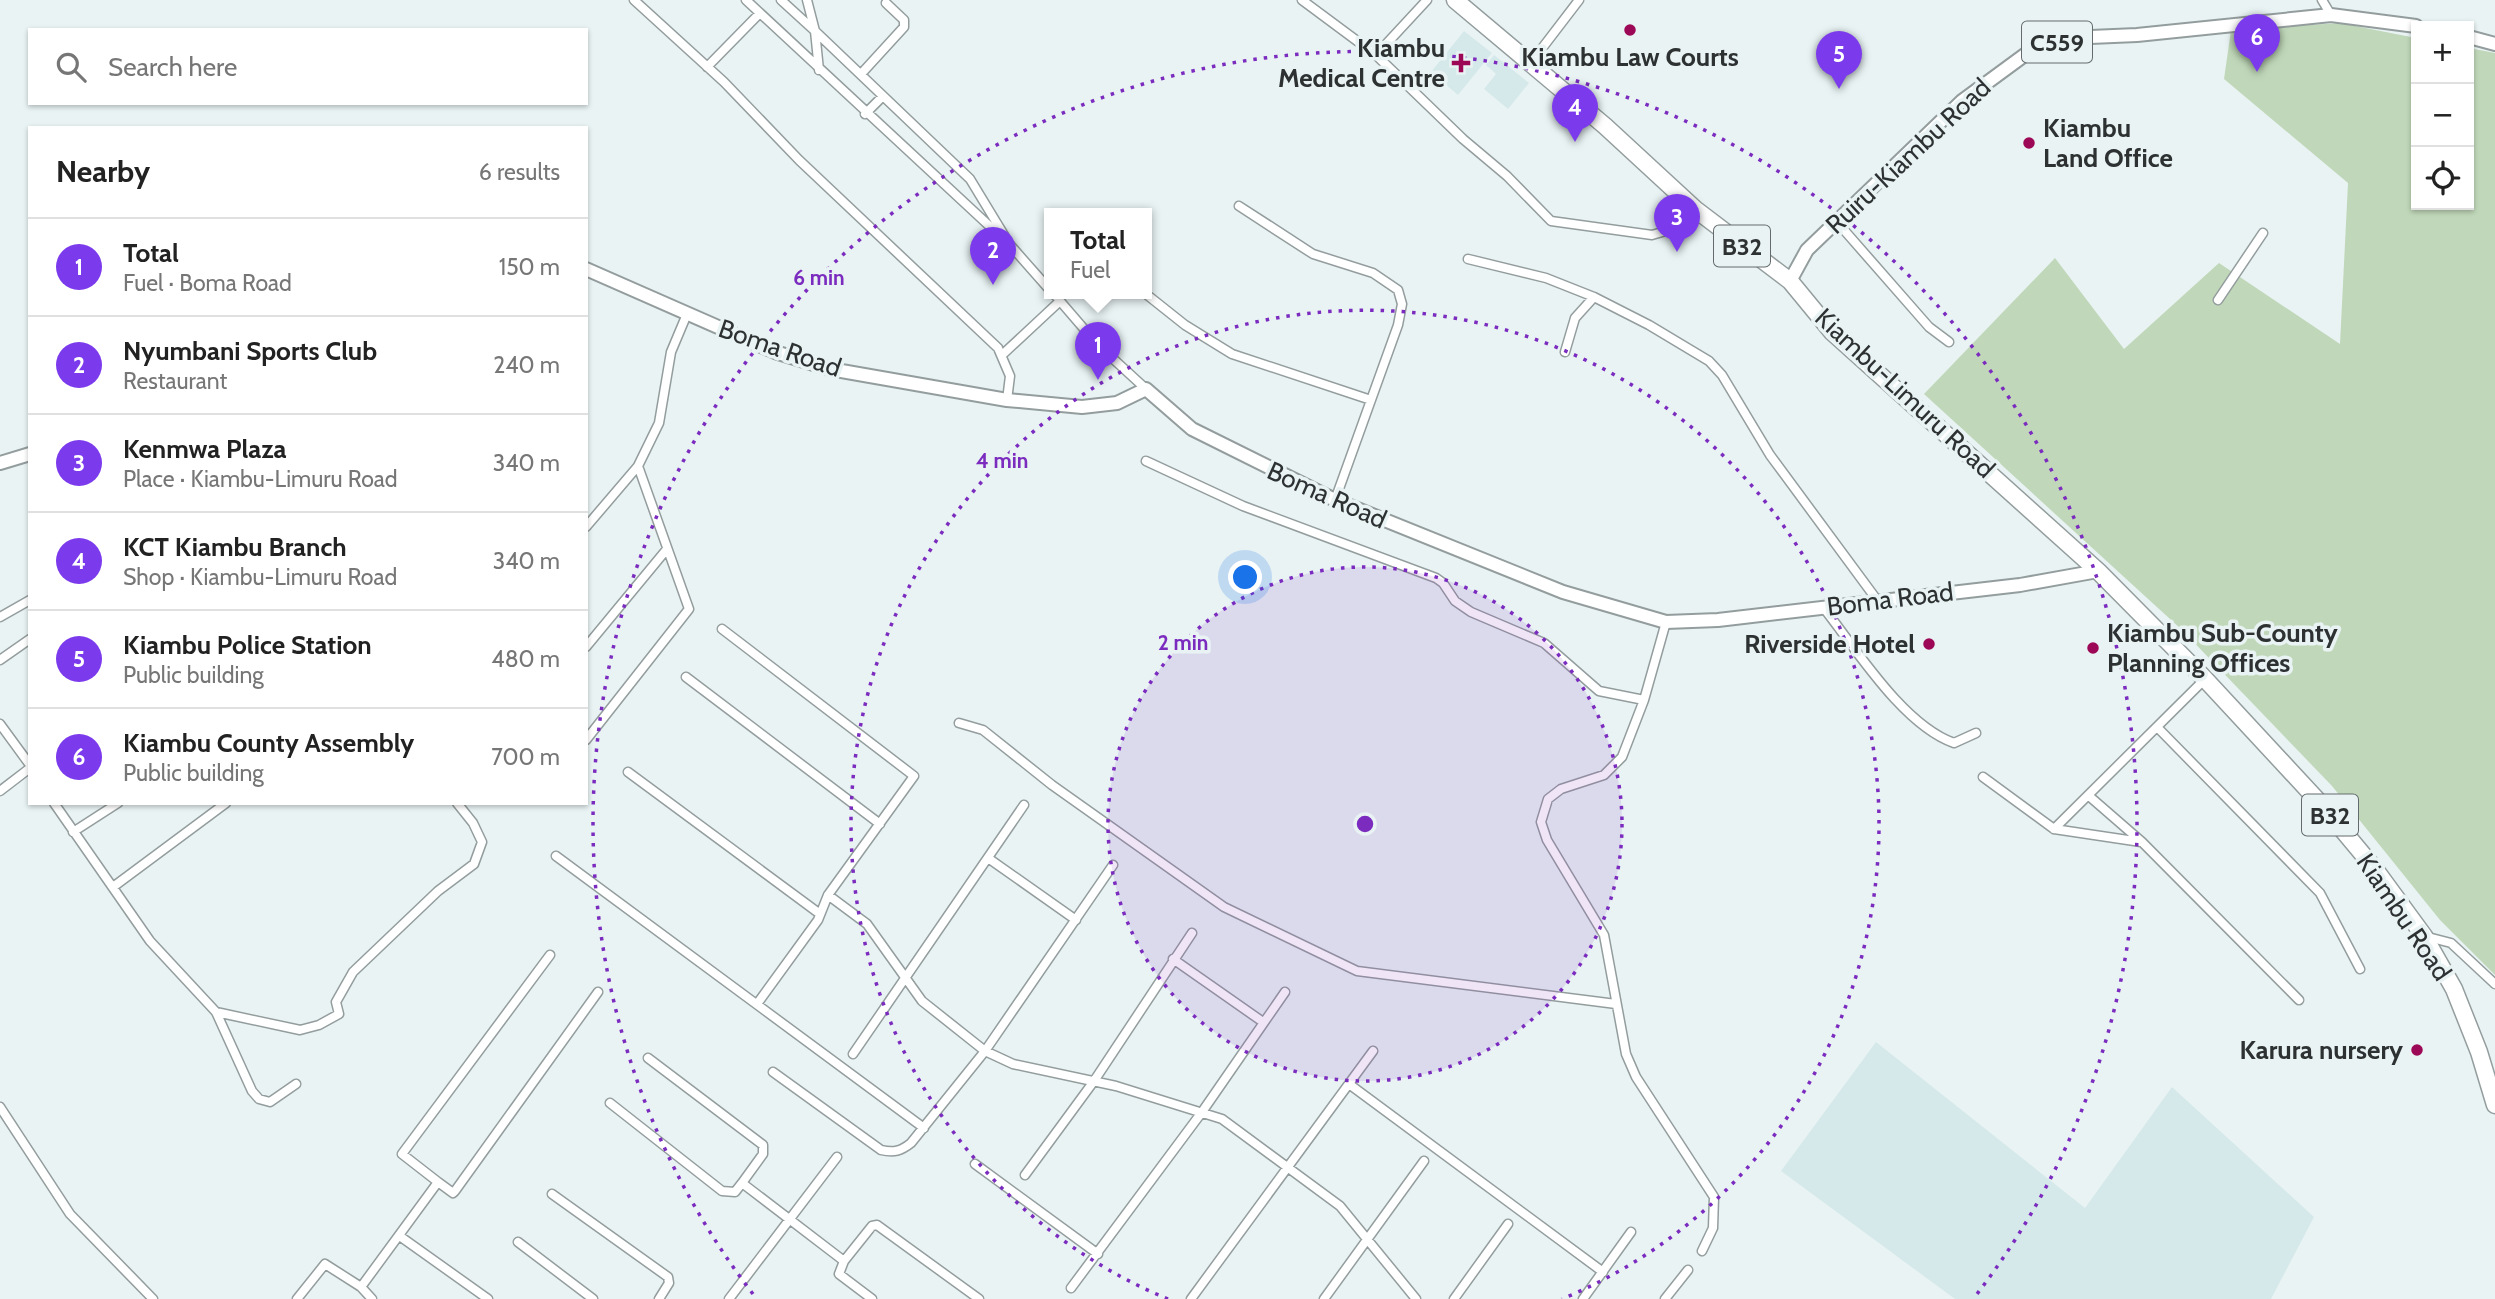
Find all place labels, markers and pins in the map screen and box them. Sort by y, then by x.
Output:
pin: 6 [2234,14,2280,72]
marker: Kiambu Law Courts [1622,22,1638,38]
pin: 5 [1816,31,1862,89]
place label: Kiambu Medical Centre [1278,32,1445,94]
place label: Kiambu Law Courts [1521,41,1739,73]
marker: Kiambu Medical Centre [1451,53,1471,73]
pin: 4 [1552,84,1598,142]
place label: Kiambu Land Office [2043,112,2173,174]
marker: Kiambu Land Office [2021,135,2037,151]
pin: 3 [1654,194,1700,252]
pin: 2 [970,227,1016,285]
pin: 1 [1075,322,1121,380]
place label: Kiambu Sub-County Planning Offices [2107,617,2338,679]
place label: Riverside Hotel [1744,628,1915,660]
marker: Riverside Hotel [1921,636,1937,652]
marker: Kiambu Sub-County Planning Offices [2085,640,2101,656]
centre of rings [1353,812,1377,836]
place label: Karura nursery [2240,1034,2403,1066]
marker: Karura nursery [2409,1042,2425,1058]

